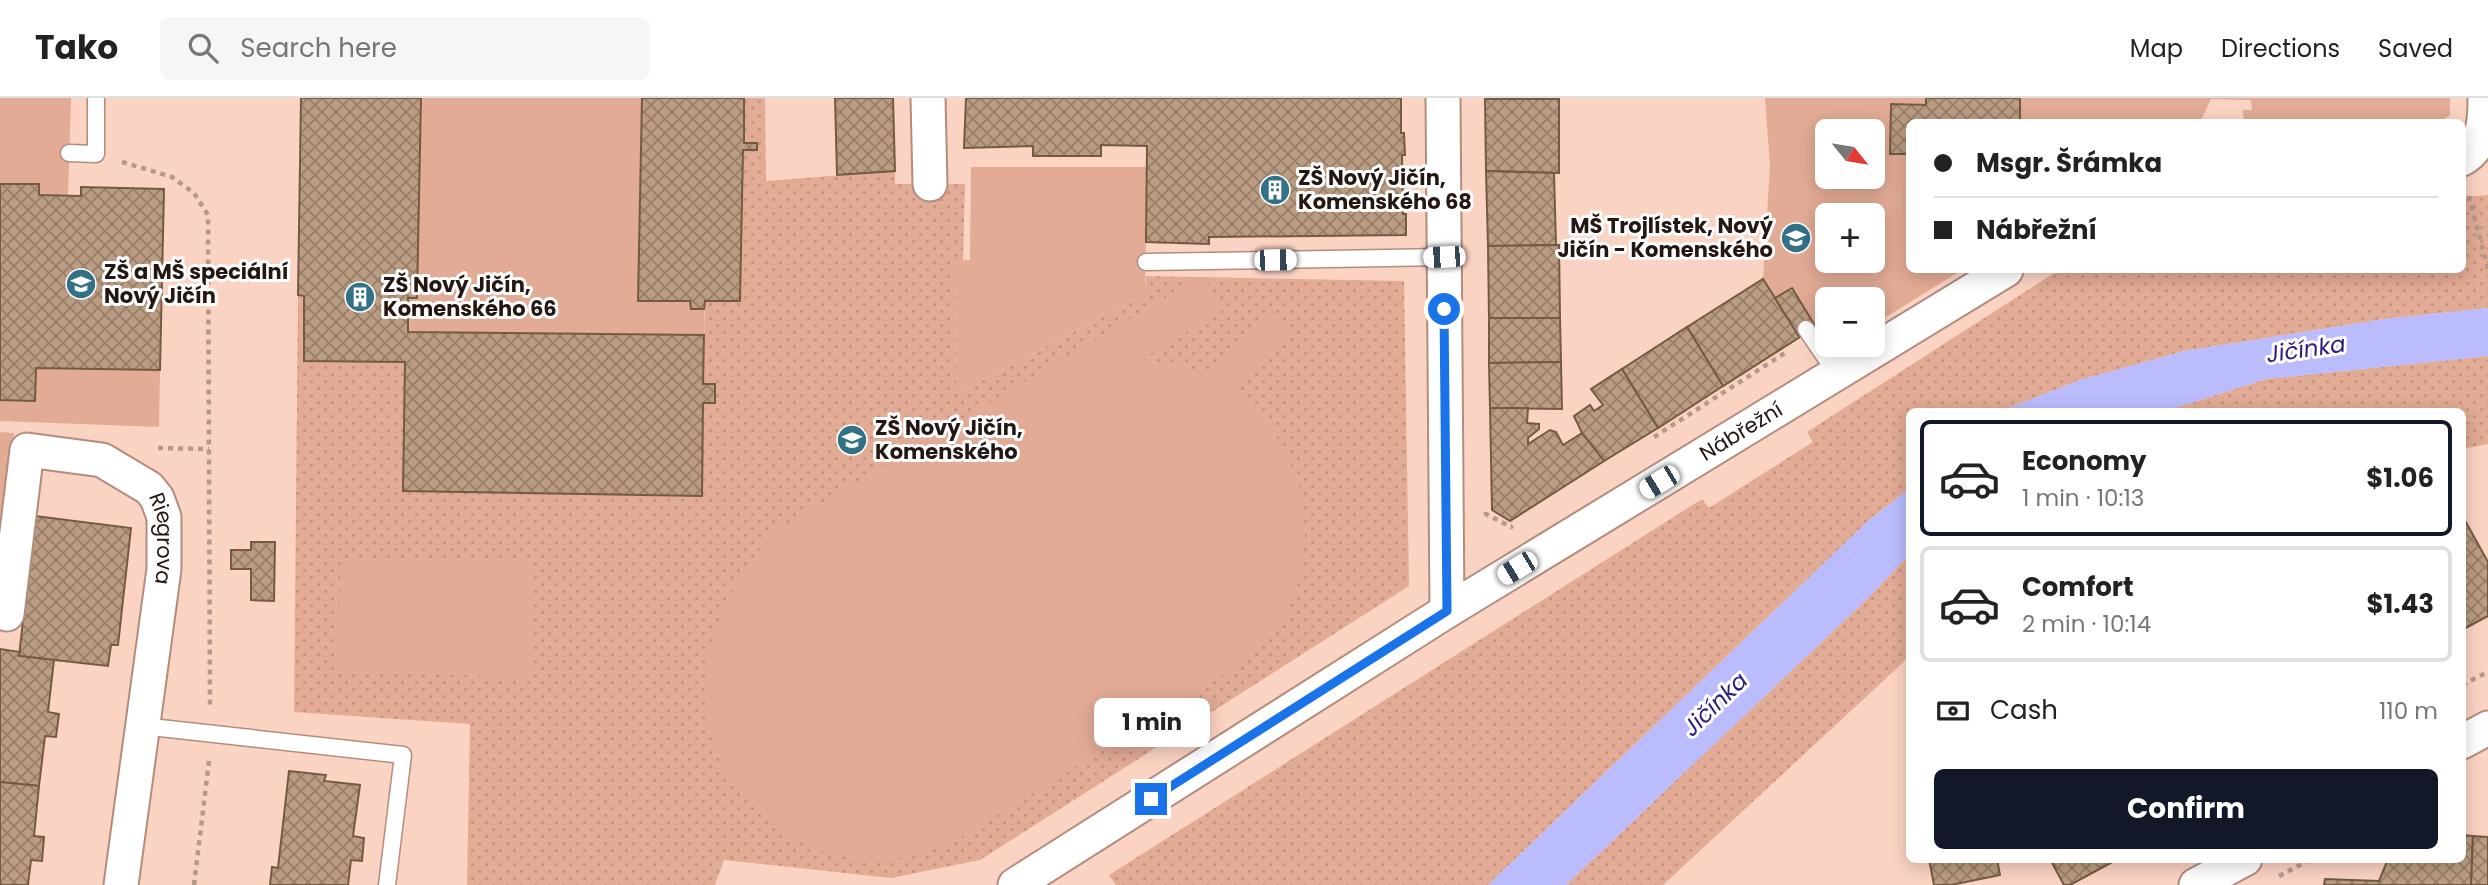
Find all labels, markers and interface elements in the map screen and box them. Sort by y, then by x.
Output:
search box [160,17,650,80]
text: Tako [35,24,118,71]
icon: search [184,29,222,67]
text: Search here [240,30,397,66]
text: Map [2130,32,2183,65]
text: Directions [2221,32,2340,65]
text: Saved [2378,32,2453,65]
north arrow [1815,119,1885,189]
map controls [1815,119,1885,357]
text: Msgr. Šrámka [1976,145,2162,181]
place label: ZŠ Nový Jičín, Komenského 68 [1298,163,1472,216]
building icon: ZŠ Nový Jičín, Komenského 68 [1258,173,1292,207]
button: + [1815,203,1885,273]
place label: MŠ Trojlístek, Nový Jičín - Komenského [1557,211,1774,264]
text: Nábřežní [1976,212,2097,248]
school or university icon: MŠ Trojlístek, Nový Jičín - Komenského [1779,221,1813,255]
car [1423,246,1466,268]
car [1254,249,1297,271]
place label: ZŠ a MŠ speciální Nový Jičín [104,257,288,310]
school or university icon: ZŠ a MŠ speciální Nový Jičín [64,267,98,301]
place label: ZŠ Nový Jičín, Komenského 66 [383,270,557,323]
building icon: ZŠ Nový Jičín, Komenského 66 [343,280,377,314]
button: − [1815,287,1885,357]
route start [1428,293,1460,325]
water label: Jičínka [2264,328,2348,370]
street label: Nábřežní [1694,395,1788,468]
place label: ZŠ Nový Jičín, Komenského [875,413,1023,466]
school or university icon: ZŠ Nový Jičín, Komenského [835,423,869,457]
text: Economy [2022,443,2146,479]
icon: car [1938,447,2001,510]
text: $1.06 [2366,460,2434,496]
car [1636,462,1683,502]
text: 1 min · 10:13 [2022,482,2144,514]
street label: Riegrova [142,488,180,586]
car [1494,548,1541,588]
text: Comfort [2022,569,2134,605]
icon: car [1938,573,2001,636]
text: $1.43 [2366,586,2434,622]
text: 2 min · 10:14 [2022,608,2151,640]
water label: Jičínka [1675,665,1755,743]
icon: cash [1934,692,1972,730]
text: Cash [1990,692,2058,728]
text: 110 m [2379,695,2438,727]
callout: 1 min [1093,698,1209,746]
text: 1 min [1122,706,1182,738]
button: Confirm [1934,769,2438,849]
route end [1135,783,1167,815]

